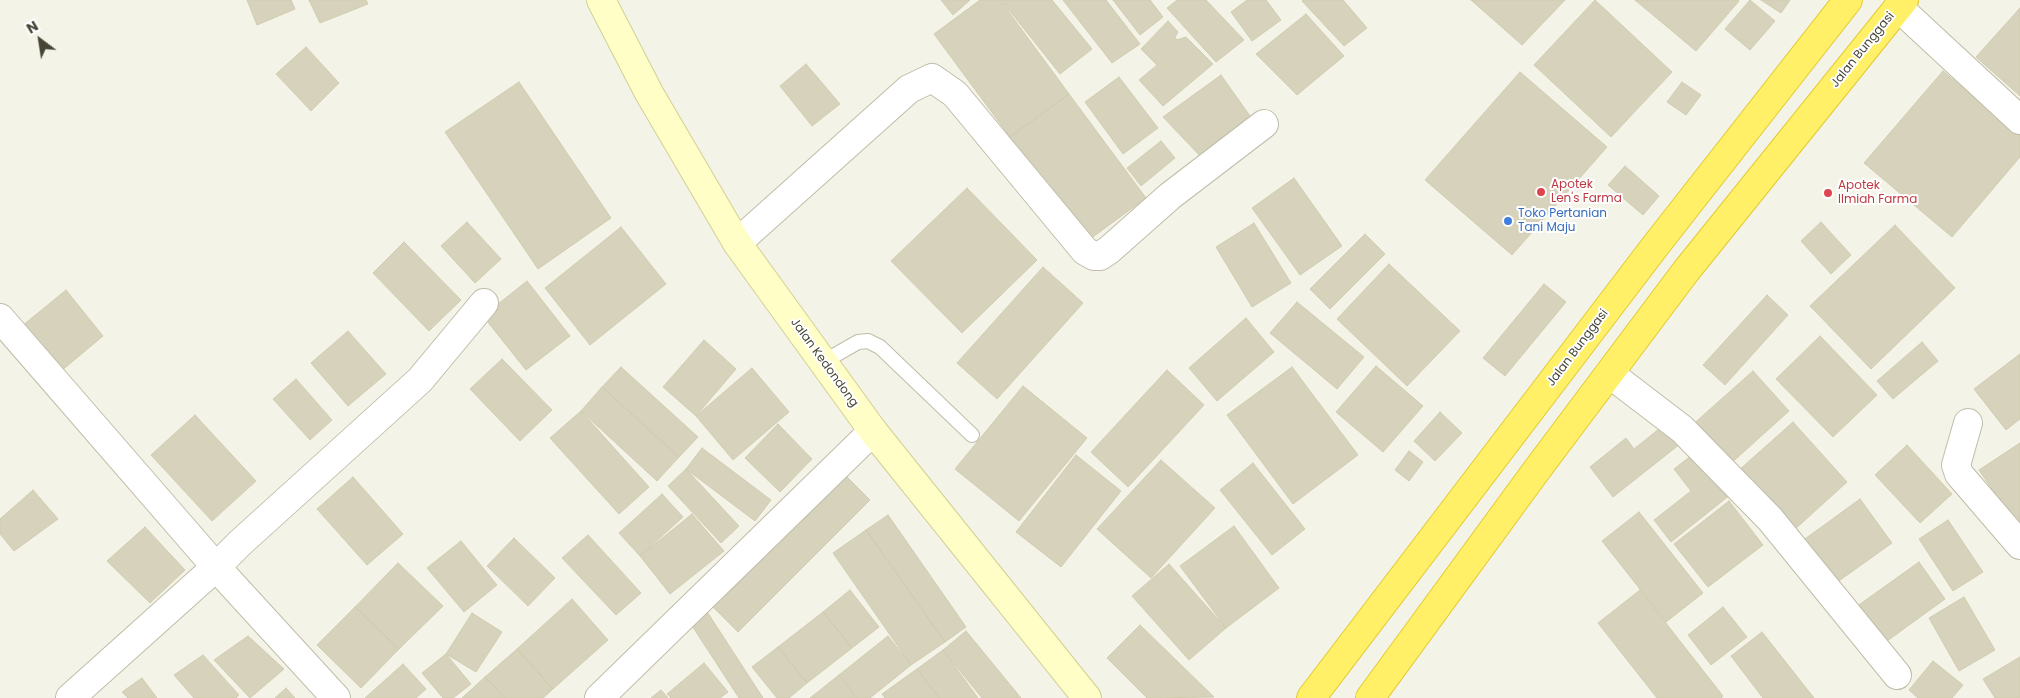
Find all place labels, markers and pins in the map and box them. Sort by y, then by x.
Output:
place label: Apotek Len's Farma [1551,178,1622,206]
place label: Apotek Ilmiah Farma [1838,179,1917,207]
marker: Apotek Len's Farma [1535,186,1547,198]
marker: Apotek Ilmiah Farma [1822,187,1834,199]
place label: Toko Pertanian Tani Maju [1518,207,1607,235]
marker: Toko Pertanian Tani Maju [1502,215,1514,227]

